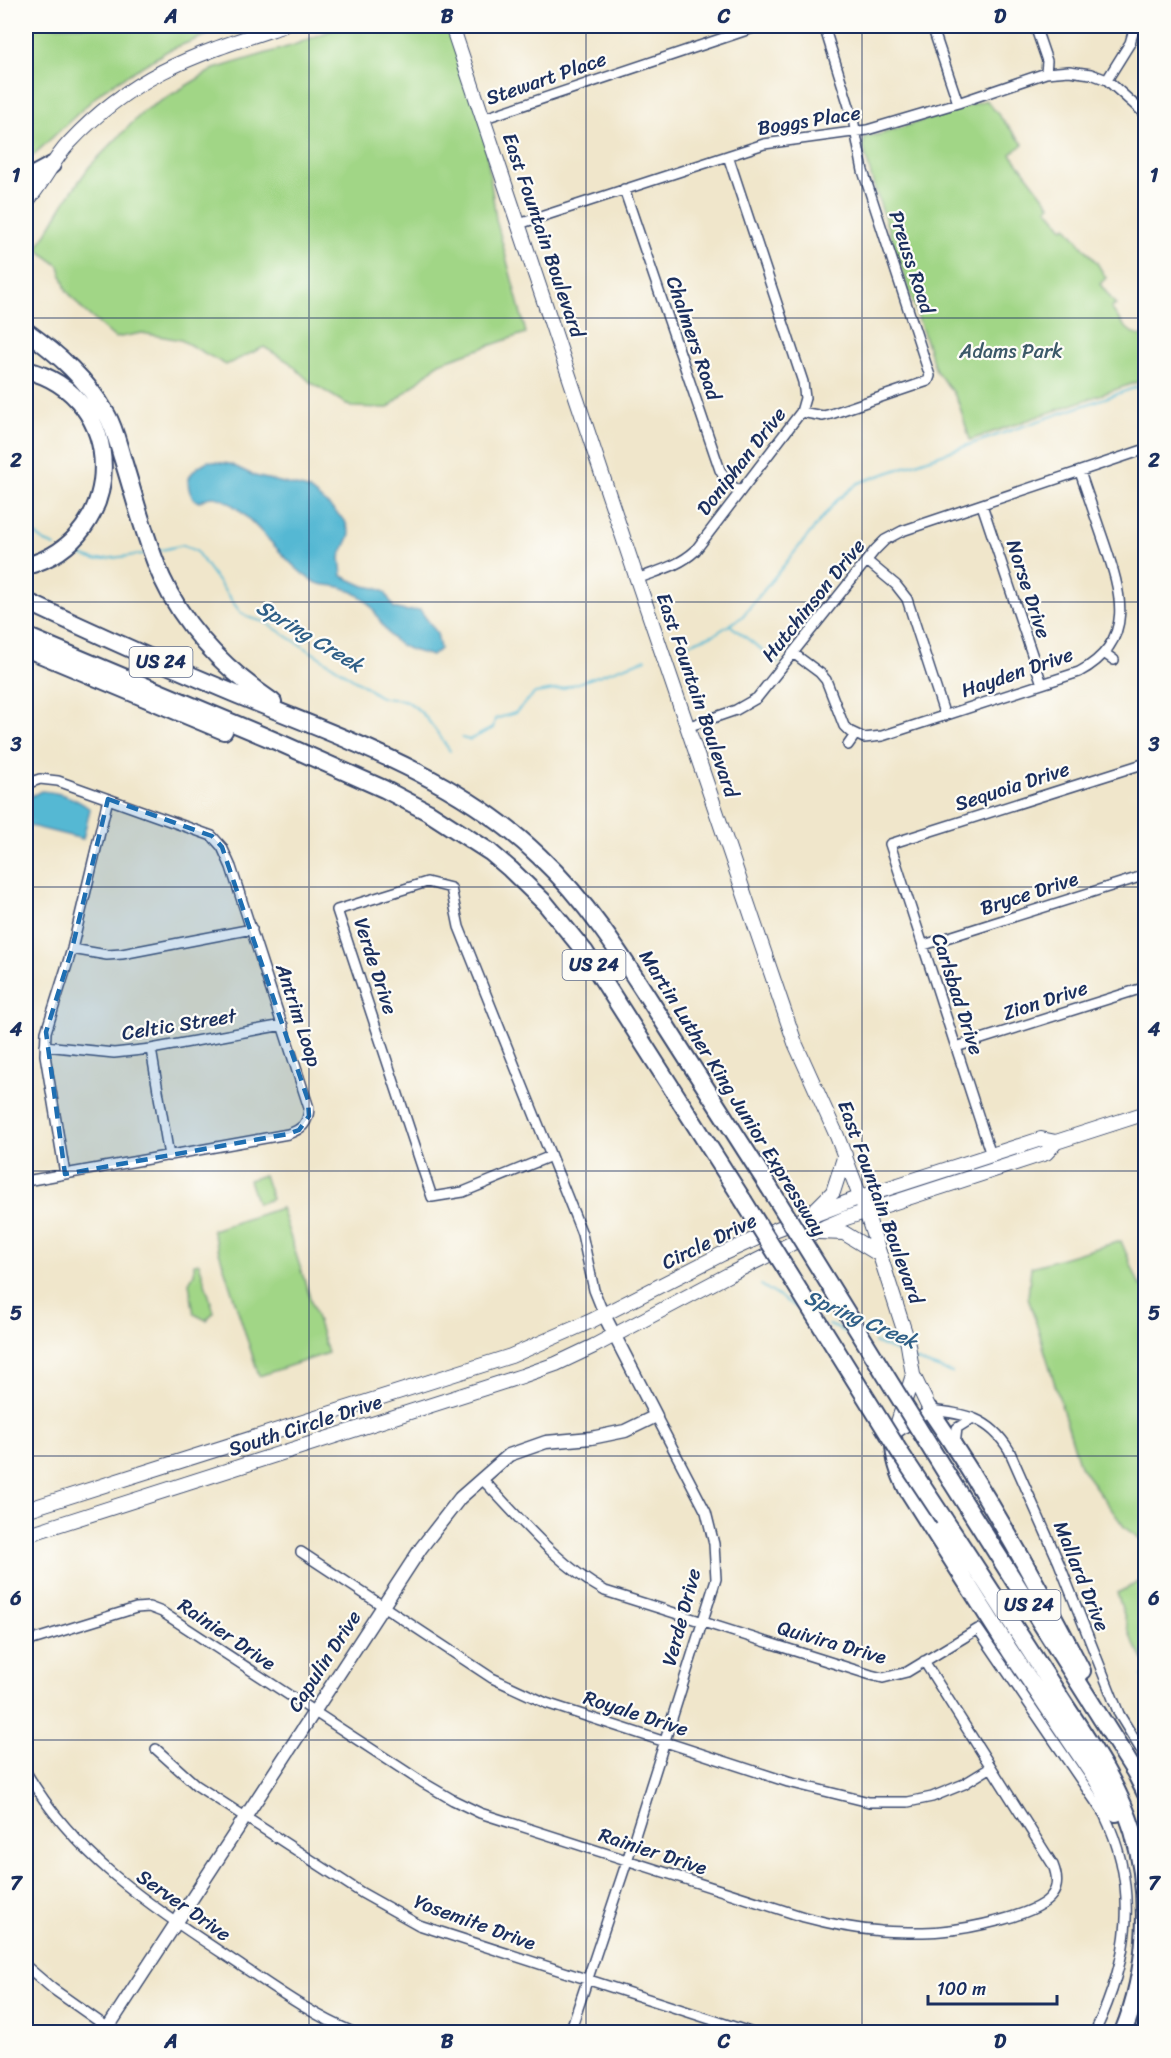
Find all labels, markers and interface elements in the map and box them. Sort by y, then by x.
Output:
text: A [163,0,178,34]
text: B [441,0,454,34]
text: C [717,0,731,34]
text: D [994,0,1007,34]
street label: Stewart Place [481,41,611,115]
street label: Boggs Place [755,95,863,146]
street label: East Fountain Boulevard [492,128,595,344]
text: 1 [12,158,21,193]
text: 1 [1150,158,1159,193]
street label: Preuss Road [878,206,945,320]
street label: Chalmers Road [656,271,732,406]
park label: Adams Park [958,334,1063,369]
street label: Doniphan Drive [687,399,795,524]
text: 2 [9,443,22,478]
text: 2 [1147,443,1160,478]
street label: Hutchinson Drive [752,531,874,670]
street label: Norse Drive [996,535,1061,643]
street label: East Fountain Boulevard [646,588,749,804]
water label: Spring Creek [249,589,373,684]
street label: Hayden Drive [956,637,1078,708]
road number: US 24 [130,647,192,677]
text: 3 [10,727,22,762]
text: 3 [1148,727,1160,762]
street label: Sequoia Drive [950,751,1074,822]
street label: Bryce Drive [976,861,1083,926]
street label: Verde Drive [343,913,408,1019]
street label: Carlsbad Drive [921,929,994,1060]
street label: Martin Luther King Junior Expressway [629,943,836,1244]
road number: US 24 [562,950,626,980]
street label: Antrim Loop [265,958,332,1072]
street label: Zion Drive [998,970,1092,1031]
street label: Celtic Street [119,998,240,1051]
text: 4 [9,1012,23,1047]
text: 4 [1147,1012,1161,1047]
street label: East Fountain Boulevard [827,1095,934,1310]
street label: Circle Drive [655,1203,763,1280]
water label: Spring Creek [798,1278,925,1361]
text: 5 [10,1296,22,1331]
text: 5 [1148,1296,1160,1331]
street label: South Circle Drive [224,1384,387,1467]
street label: Mallard Drive [1043,1515,1120,1637]
street label: Verde Drive [652,1564,711,1670]
text: 6 [9,1581,22,1616]
text: 6 [1147,1581,1160,1616]
street label: Rainier Drive [170,1589,283,1681]
road number: US 24 [998,1590,1060,1620]
street label: Capulin Drive [278,1603,371,1720]
street label: Quivira Drive [773,1610,891,1675]
street label: Royale Drive [579,1680,693,1747]
street label: Rainier Drive [594,1817,712,1886]
street label: Server Drive [129,1860,239,1951]
text: 7 [10,1866,23,1901]
text: 7 [1148,1866,1161,1901]
street label: Yosemite Drive [409,1884,541,1961]
scale bar [928,1968,1057,2006]
text: 100 m [937,1973,986,2005]
text: A [163,2024,178,2058]
text: B [441,2024,454,2058]
text: C [717,2024,731,2058]
text: D [994,2024,1007,2058]

